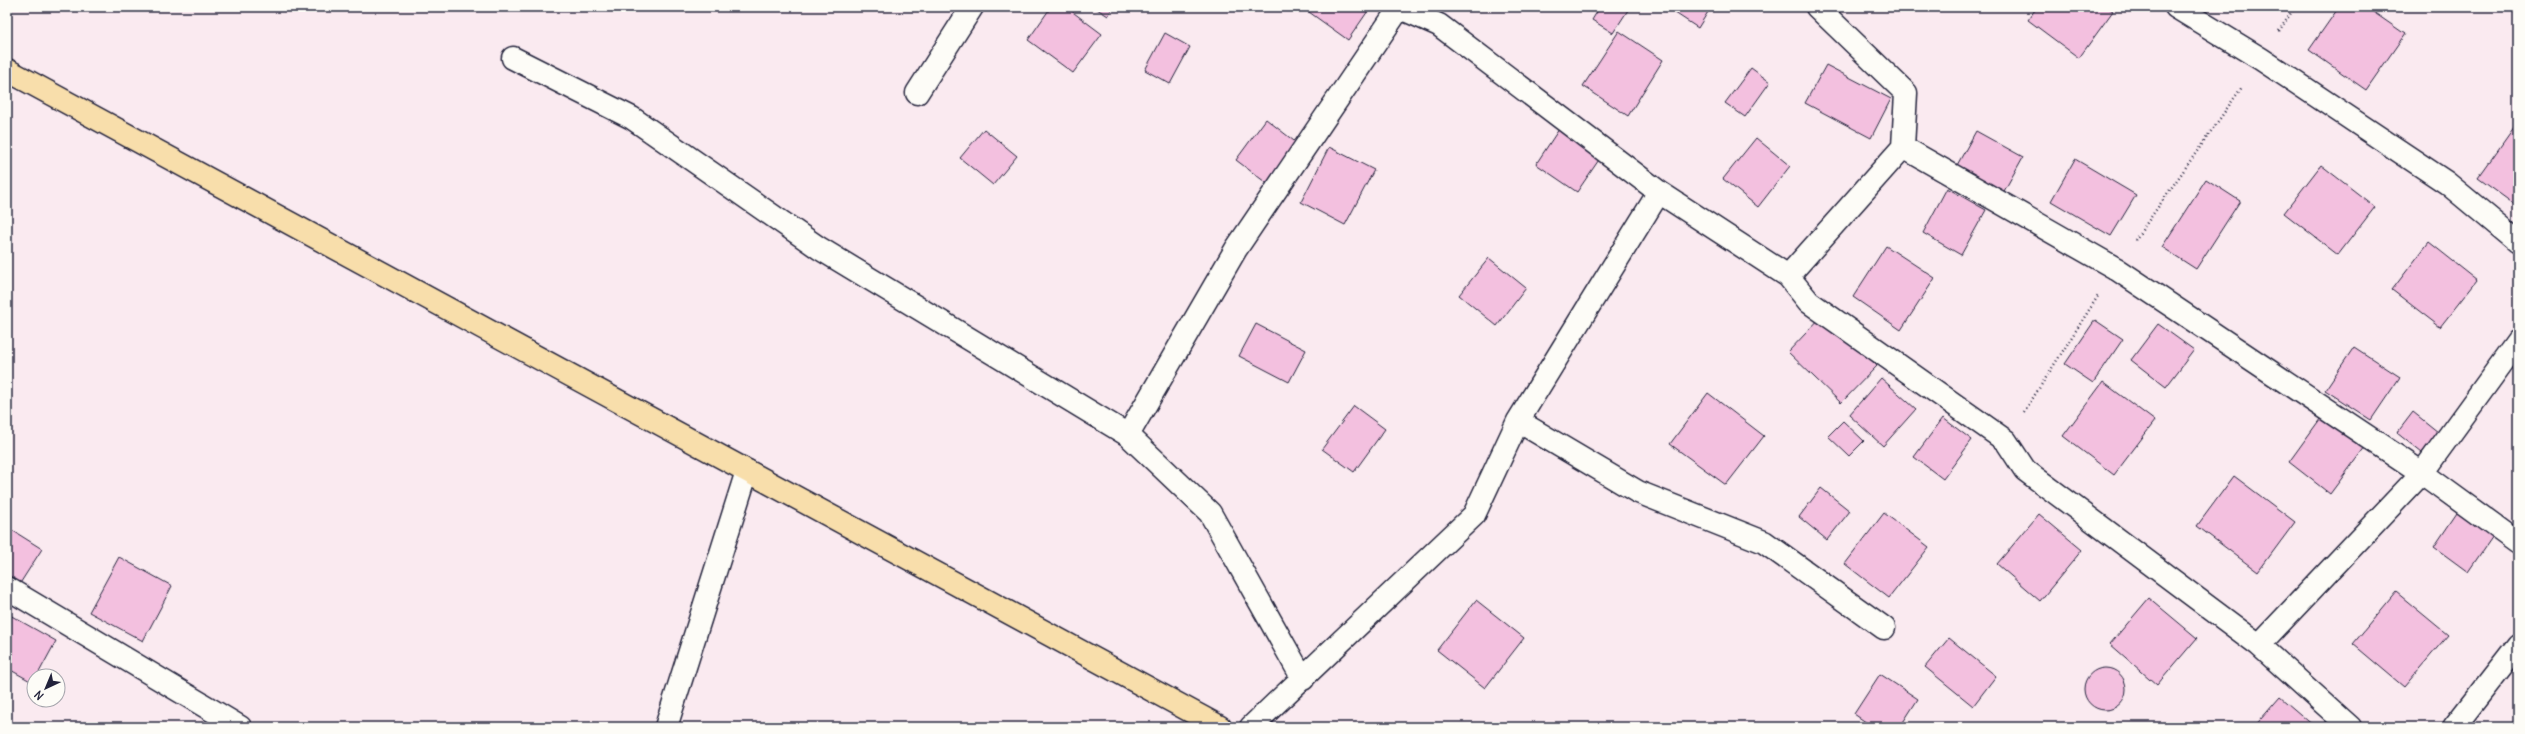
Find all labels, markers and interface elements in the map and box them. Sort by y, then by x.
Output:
north arrow [26,668,66,708]
text: N [31,688,47,703]

